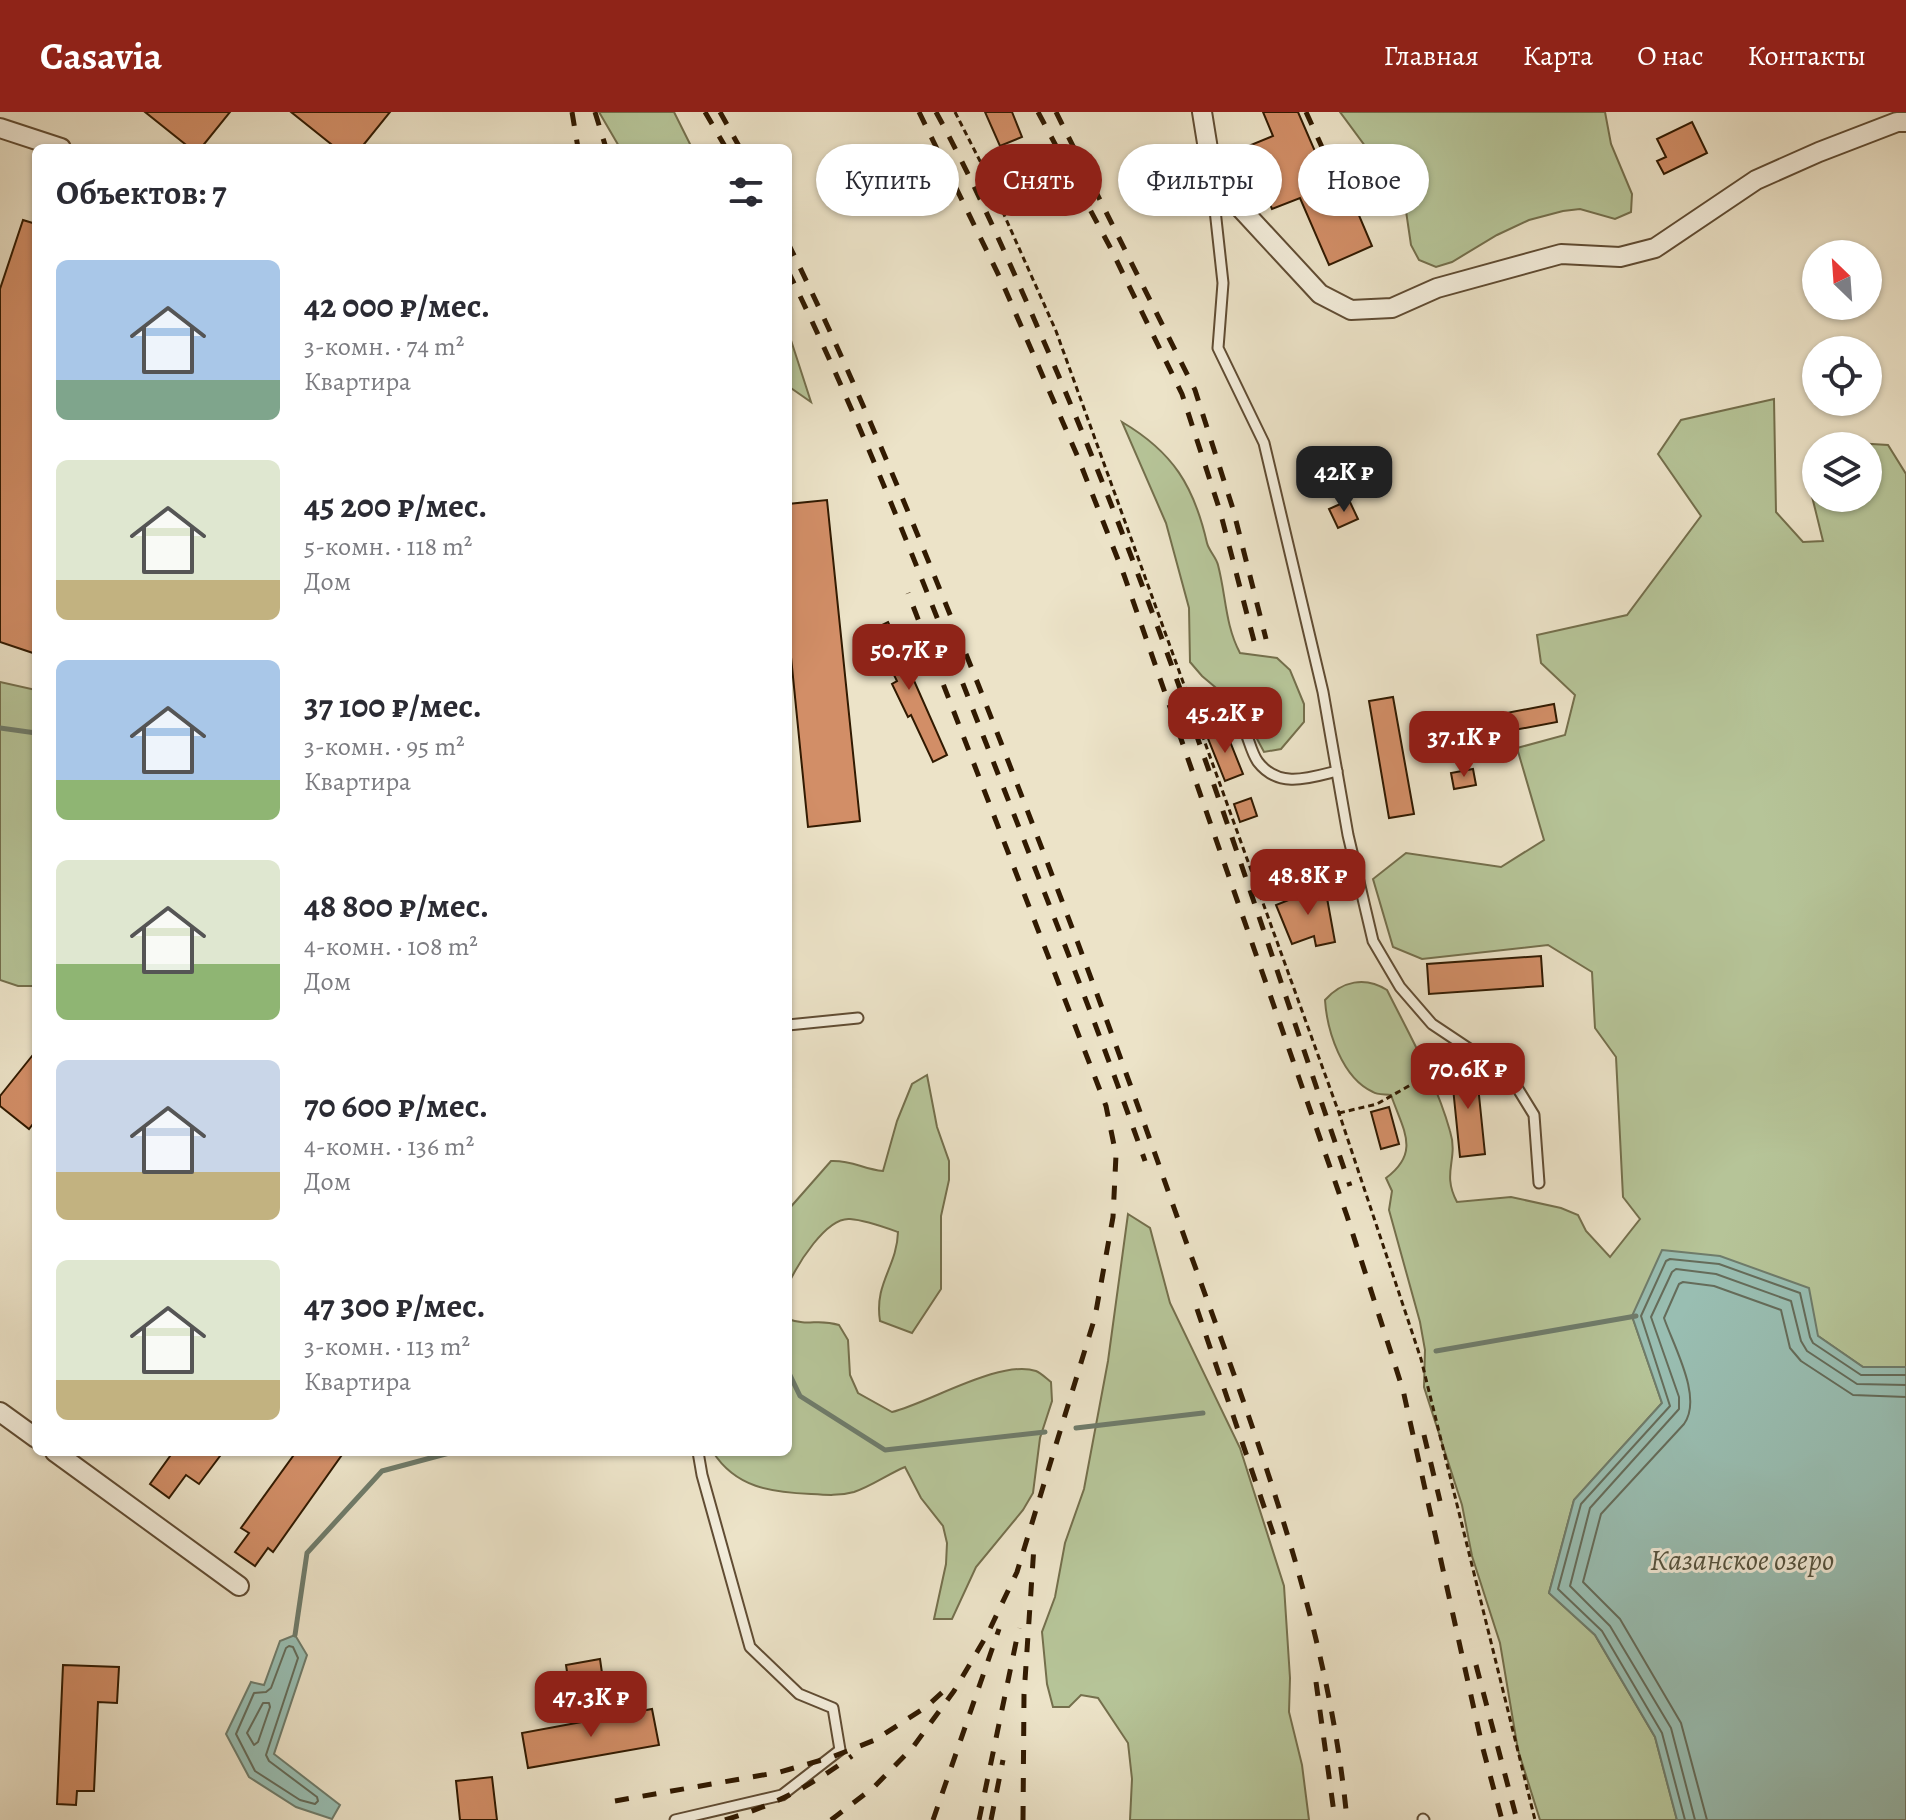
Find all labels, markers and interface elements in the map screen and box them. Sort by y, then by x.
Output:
text: Casavia [40,30,162,82]
text: Главная [1383,37,1479,75]
text: Карта [1523,37,1593,75]
text: О нас [1637,37,1704,75]
text: Контакты [1748,37,1866,75]
chip: Купить [816,144,959,216]
chip: Снять [975,144,1102,216]
chip: Фильтры [1118,144,1282,216]
chip: Новое [1298,144,1429,216]
text: Объектов: 7 [56,169,227,216]
icon: filters [724,170,768,214]
north arrow [1802,240,1882,320]
map controls [1802,240,1882,512]
text: 42 000 ₽/мес. [304,282,490,329]
icon: home [120,292,216,388]
text: 3-комн. · 74 m² [304,329,464,364]
button: locate [1802,336,1882,416]
text: Квартира [304,364,411,399]
button: layers [1802,432,1882,512]
pin: 42K ₽ [1288,446,1400,514]
text: 42K ₽ [1314,454,1374,489]
text: 45 200 ₽/мес. [304,482,487,529]
icon: home [120,492,216,588]
text: 5-комн. · 118 m² [304,529,472,564]
text: Дом [304,564,351,599]
pin: 50.7K ₽ [835,624,983,692]
text: 50.7K ₽ [870,632,948,667]
text: 37 100 ₽/мес. [304,682,482,729]
pin: 45.2K ₽ [1151,687,1299,755]
icon: home [120,692,216,788]
text: 45.2K ₽ [1186,695,1264,730]
pin: 37.1K ₽ [1390,711,1538,779]
text: 37.1K ₽ [1427,719,1501,754]
text: 3-комн. · 95 m² [304,729,465,764]
text: Квартира [304,764,411,799]
pin: 48.8K ₽ [1234,849,1382,917]
text: 48.8K ₽ [1268,857,1348,892]
text: 48 800 ₽/мес. [304,882,489,929]
icon: home [120,892,216,988]
text: 4-комн. · 108 m² [304,929,478,964]
text: Дом [304,964,351,999]
pin: 70.6K ₽ [1394,1043,1542,1111]
text: 70.6K ₽ [1429,1051,1507,1086]
text: 70 600 ₽/мес. [304,1082,488,1129]
icon: home [120,1092,216,1188]
text: 4-комн. · 136 m² [304,1129,474,1164]
text: Дом [304,1164,351,1199]
text: 47 300 ₽/мес. [304,1282,486,1329]
icon: home [120,1292,216,1388]
text: 3-комн. · 113 m² [304,1329,470,1364]
text: Квартира [304,1364,411,1399]
water label: Казанское озеро [1650,1540,1834,1580]
pin: 47.3K ₽ [517,1671,665,1739]
text: 47.3K ₽ [553,1679,629,1714]

